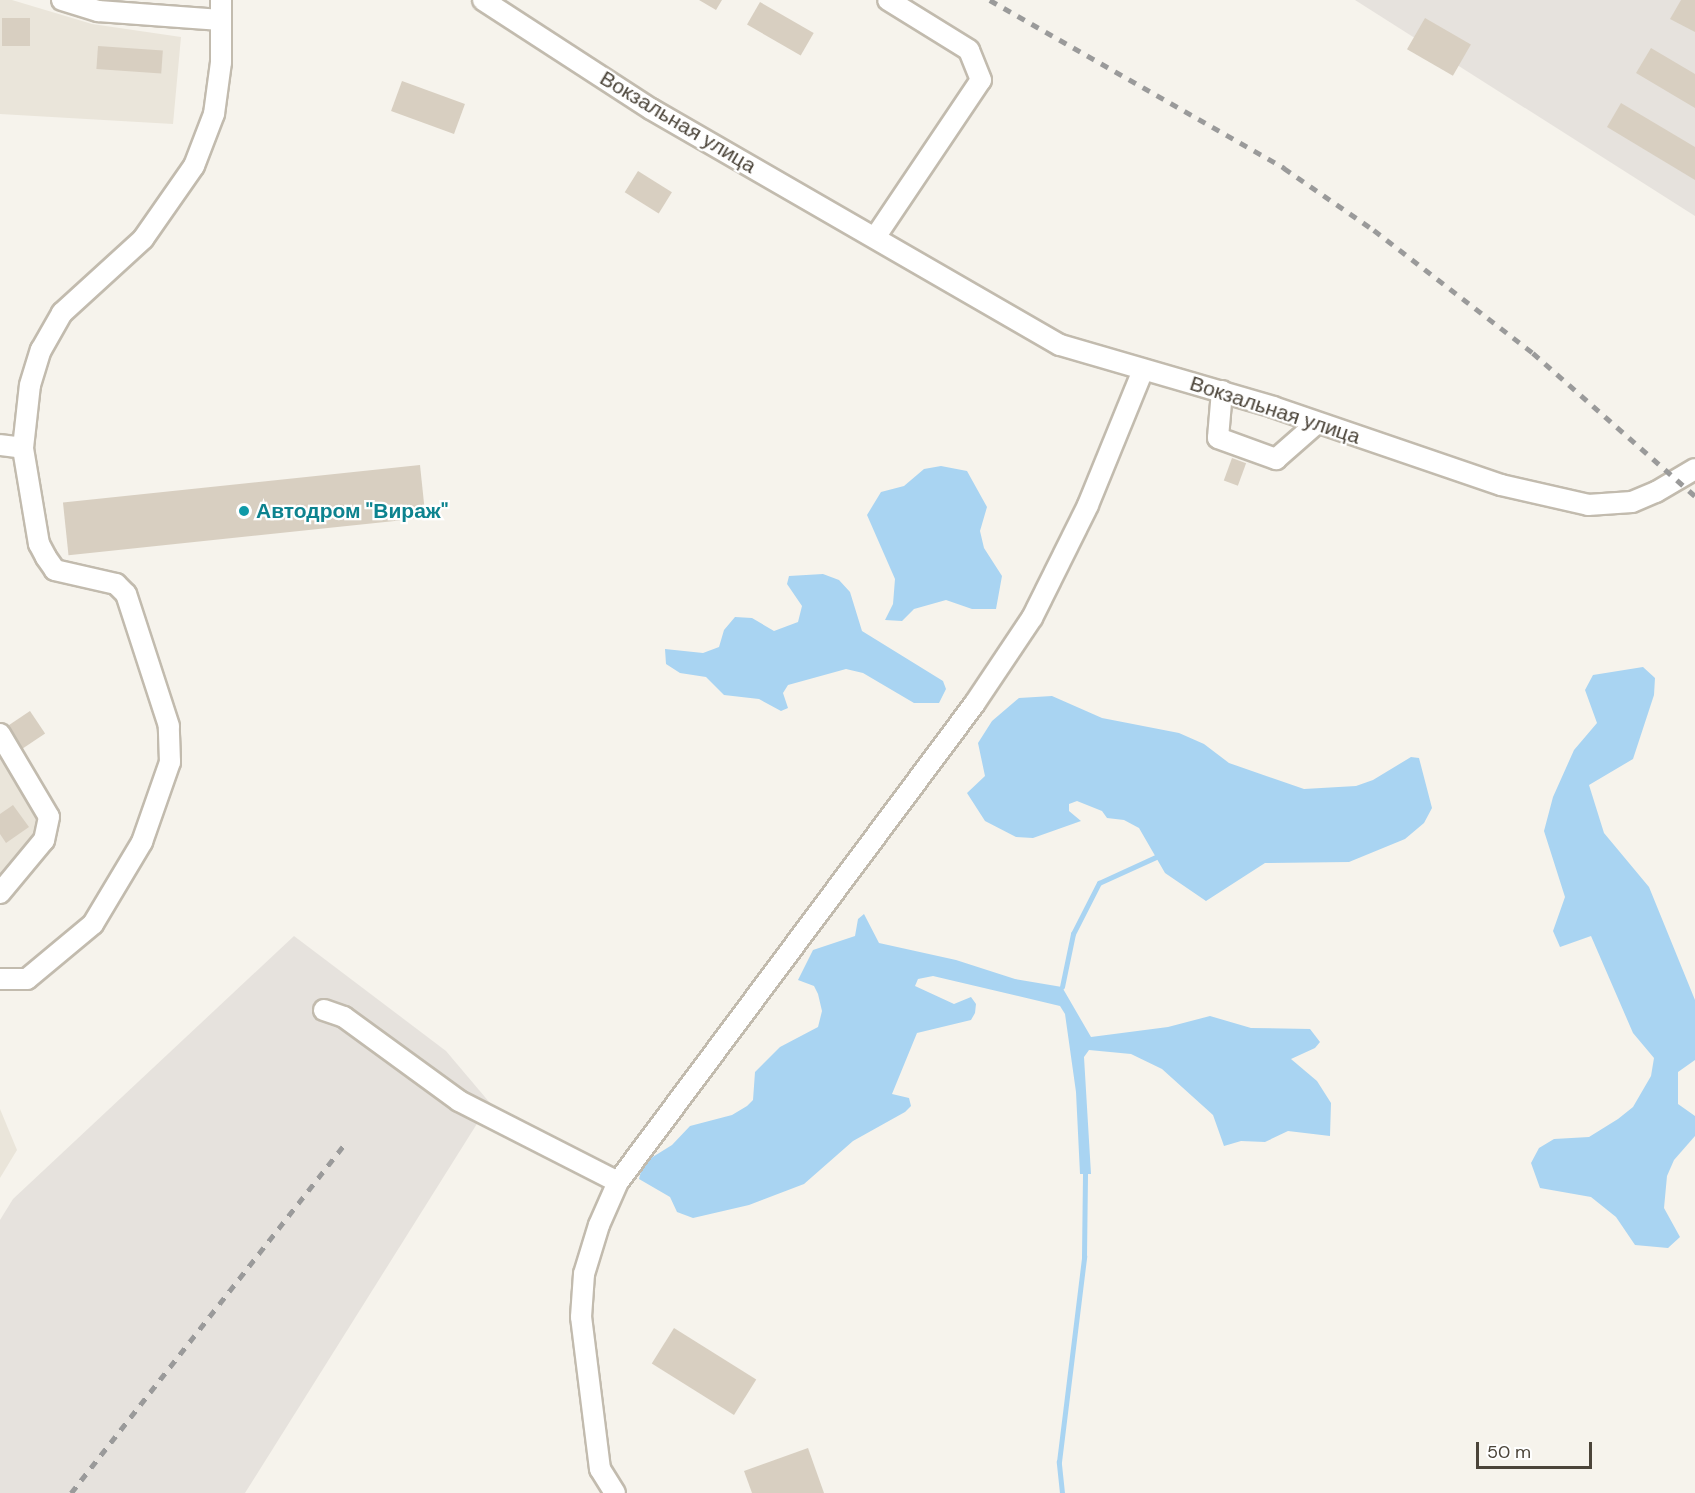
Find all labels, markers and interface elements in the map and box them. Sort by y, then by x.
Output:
street label: Вокзальная улица [595,65,761,179]
street label: Вокзальная улица [1187,371,1363,449]
place label: Автодром "Вираж" [256,498,448,524]
marker: Автодром "Вираж" [237,504,251,518]
scale bar [1479,1430,1594,1468]
text: 50 m [1487,1440,1531,1464]

